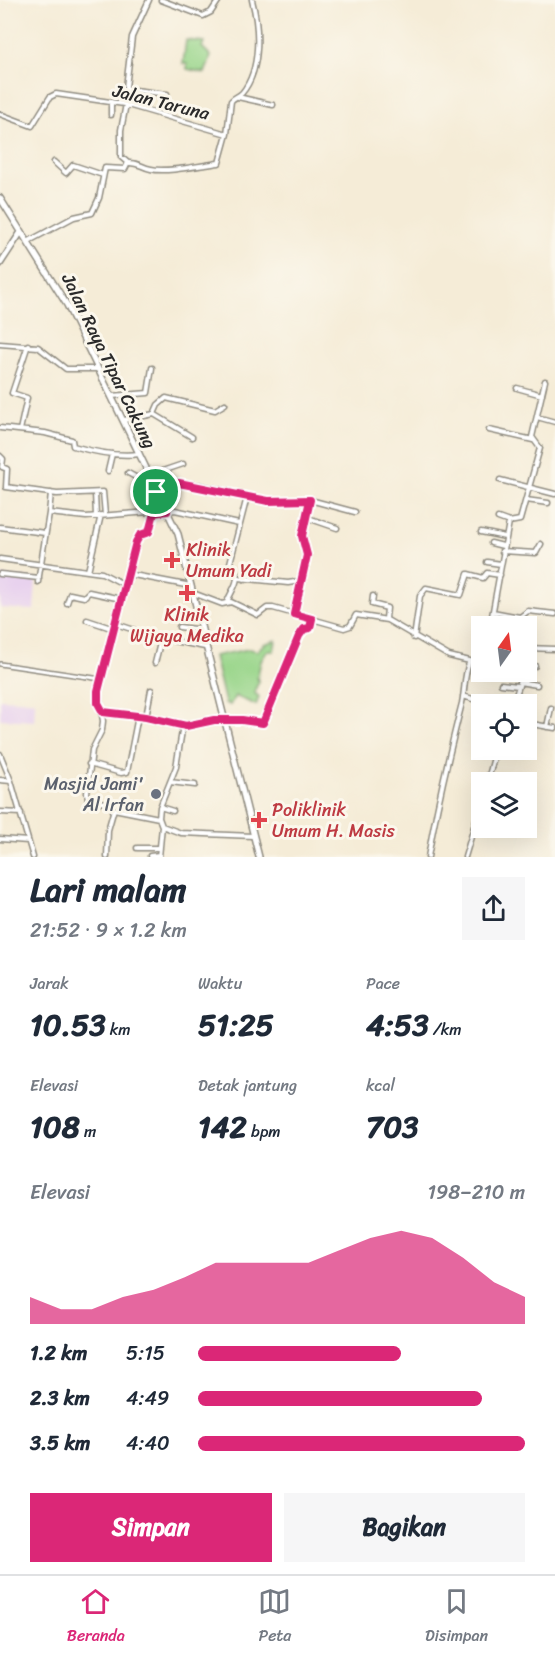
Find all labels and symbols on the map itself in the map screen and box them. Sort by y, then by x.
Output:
street label: Jalan Taruna [108,74,214,130]
street label: Jalan Raya Tipar Cakung [52,267,165,454]
pin [130,466,181,517]
place label: Klinik Umum Yadi [186,534,272,587]
marker: Klinik Umum Yadi [163,551,181,569]
marker: Klinik Wijaya Medika [178,584,196,602]
place label: Klinik Wijaya Medika [130,599,244,652]
north arrow [471,616,537,682]
place label: Masjid Jami' Al Irfan [44,768,144,821]
marker: Masjid Jami' Al Irfan [149,787,163,801]
place label: Poliklinik Umum H. Masis [272,794,395,847]
marker: Poliklinik Umum H. Masis [250,811,268,829]

